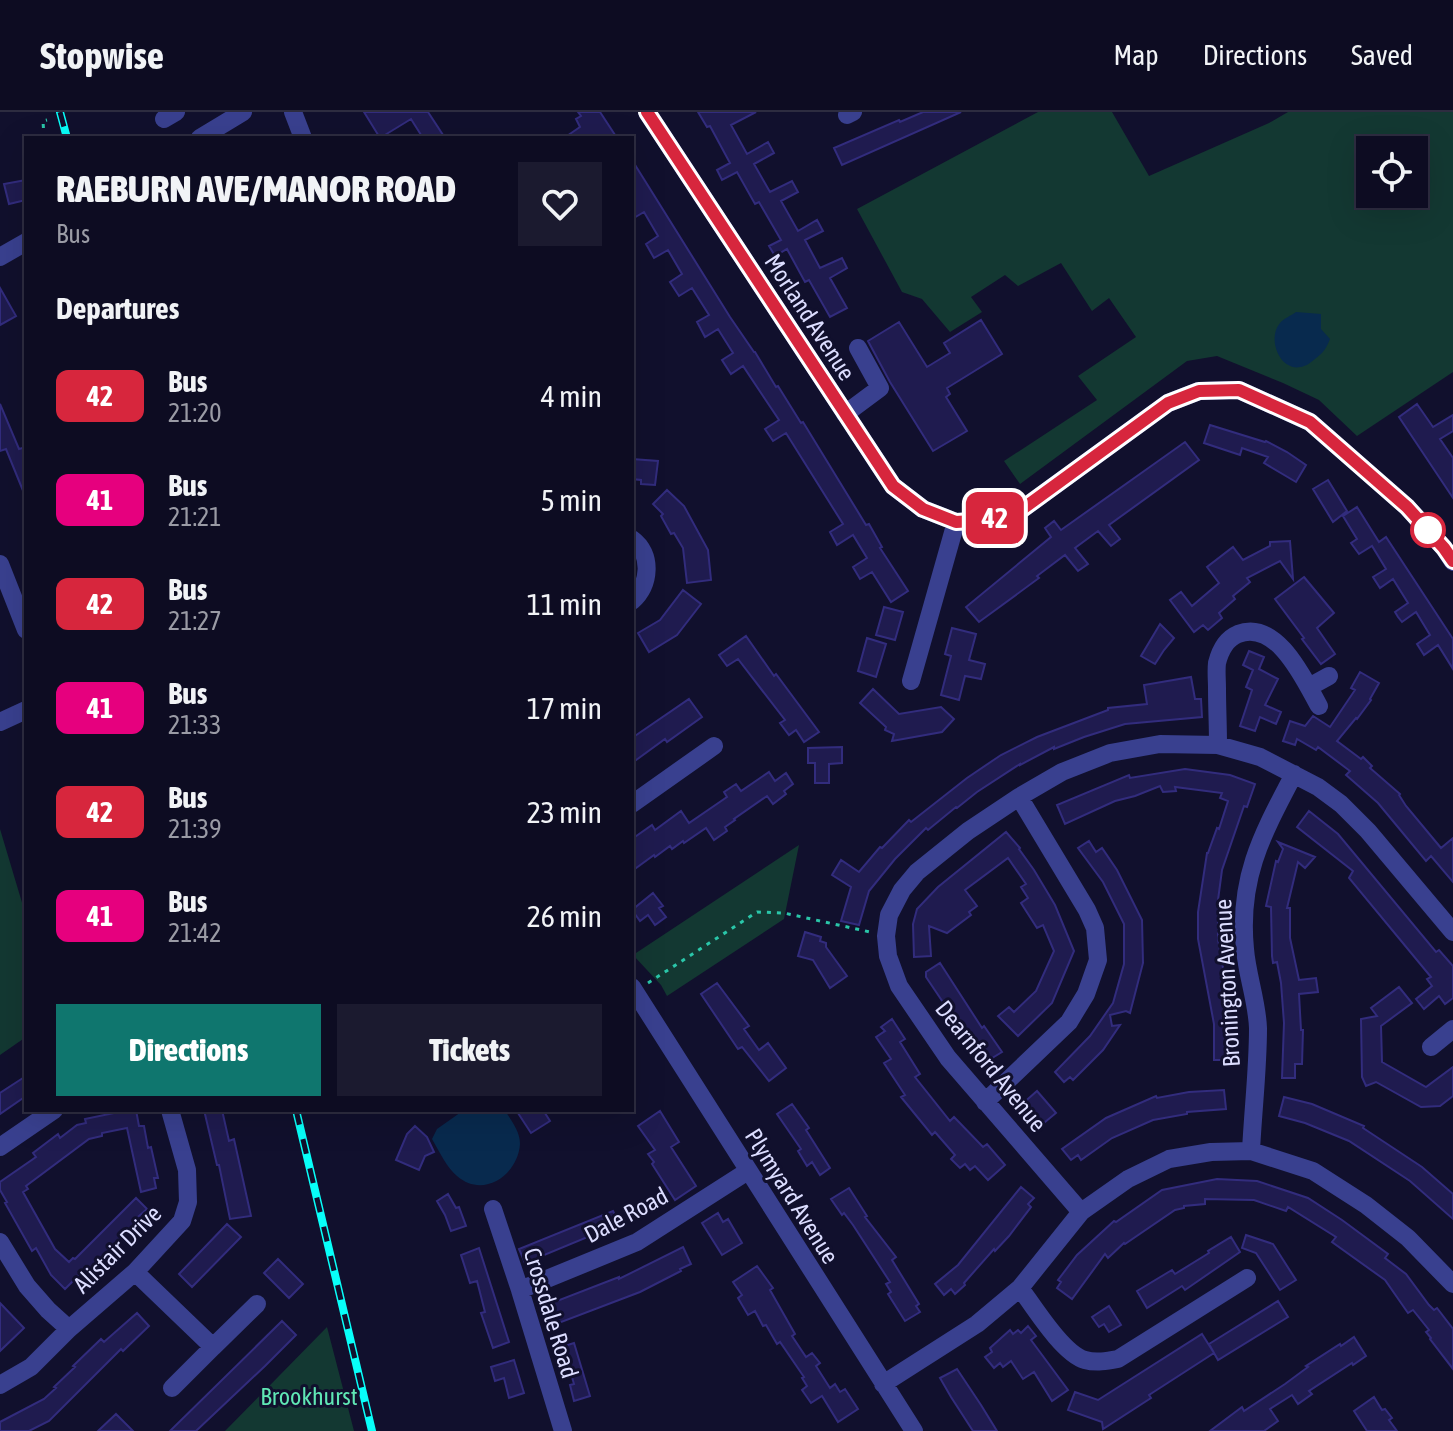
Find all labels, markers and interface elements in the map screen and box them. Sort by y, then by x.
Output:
text: Stopwise [40,34,164,77]
text: Map [1114,39,1159,71]
text: Directions [1203,39,1307,71]
text: Saved [1351,39,1413,71]
map controls [1356,136,1428,208]
button: locate [1356,136,1428,208]
button: heart [518,162,602,246]
text: RAEBURN AVE/MANOR ROAD [56,167,456,210]
text: Bus [56,219,90,249]
street label: Morland Avenue [759,249,861,385]
text: Departures [56,291,179,325]
text: Bus [168,364,207,398]
text: 4 min [541,379,602,413]
text: 42 [87,380,113,412]
text: 21:20 [168,398,222,428]
text: Bus [168,468,207,502]
text: 5 min [541,483,602,517]
text: 41 [87,484,113,516]
line badge: 42 [959,492,1031,544]
text: 21:21 [168,502,222,532]
text: 42 [982,502,1008,534]
unlabelled marker [1411,513,1445,547]
text: Bus [168,572,207,606]
text: 11 min [527,587,602,621]
text: 42 [87,588,113,620]
text: 21:27 [168,606,222,636]
text: Bus [168,676,207,710]
text: 17 min [527,691,602,725]
text: 41 [87,692,113,724]
text: 21:33 [168,710,222,740]
text: Bus [168,780,207,814]
text: 23 min [527,795,602,829]
text: 42 [87,796,113,828]
text: 21:39 [168,814,222,844]
text: Bus [168,884,207,918]
street label: Bronington Avenue [1209,898,1245,1068]
text: 26 min [527,899,602,933]
text: 41 [87,900,113,932]
text: 21:42 [168,918,222,948]
street label: Dearnford Avenue [930,995,1052,1137]
button: Directions [56,1004,321,1096]
button: Tickets [337,1004,602,1096]
street label: Plymyard Avenue [740,1124,844,1268]
street label: Dale Road [580,1182,672,1248]
street label: Alistair Drive [68,1200,166,1298]
street label: Crossdale Road [518,1245,584,1381]
park label: Brookhurst [260,1383,358,1410]

